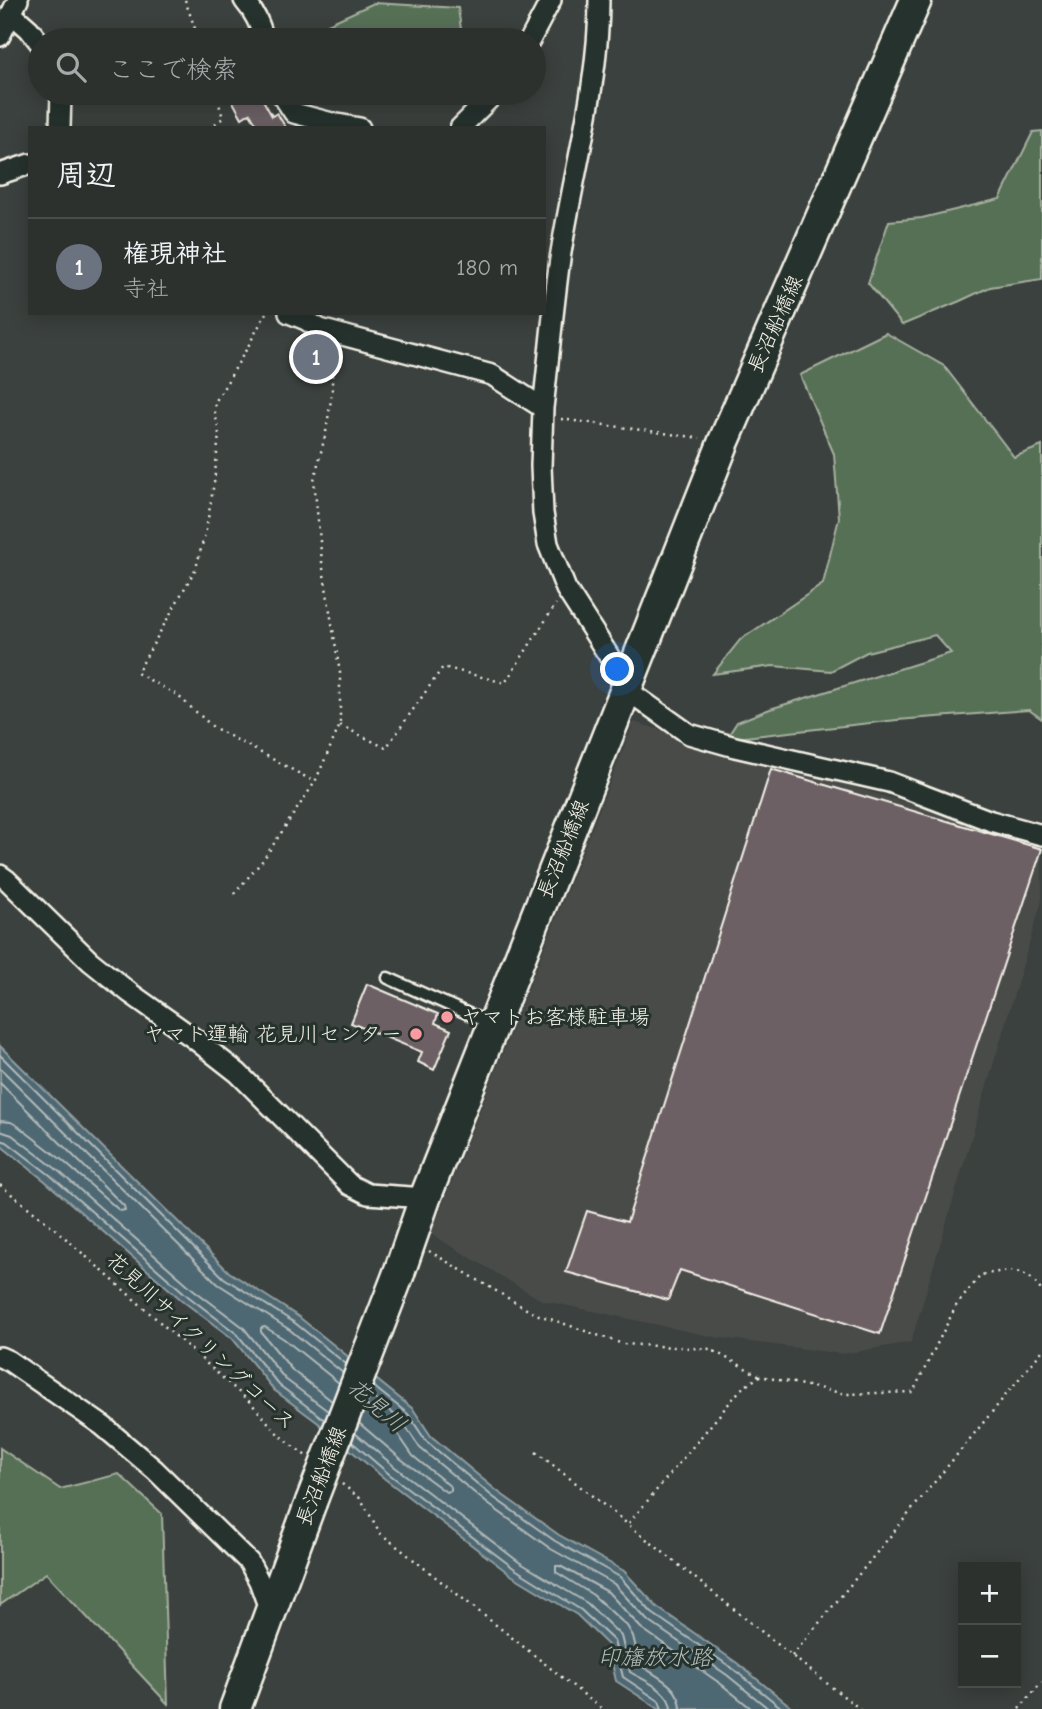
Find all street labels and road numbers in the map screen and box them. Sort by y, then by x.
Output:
street label: 長沼船橋線 [743,271,807,377]
street label: 長沼船橋線 [532,796,594,902]
street label: 花見川サイクリングコース [102,1247,300,1435]
street label: 長沼船橋線 [291,1423,351,1529]

